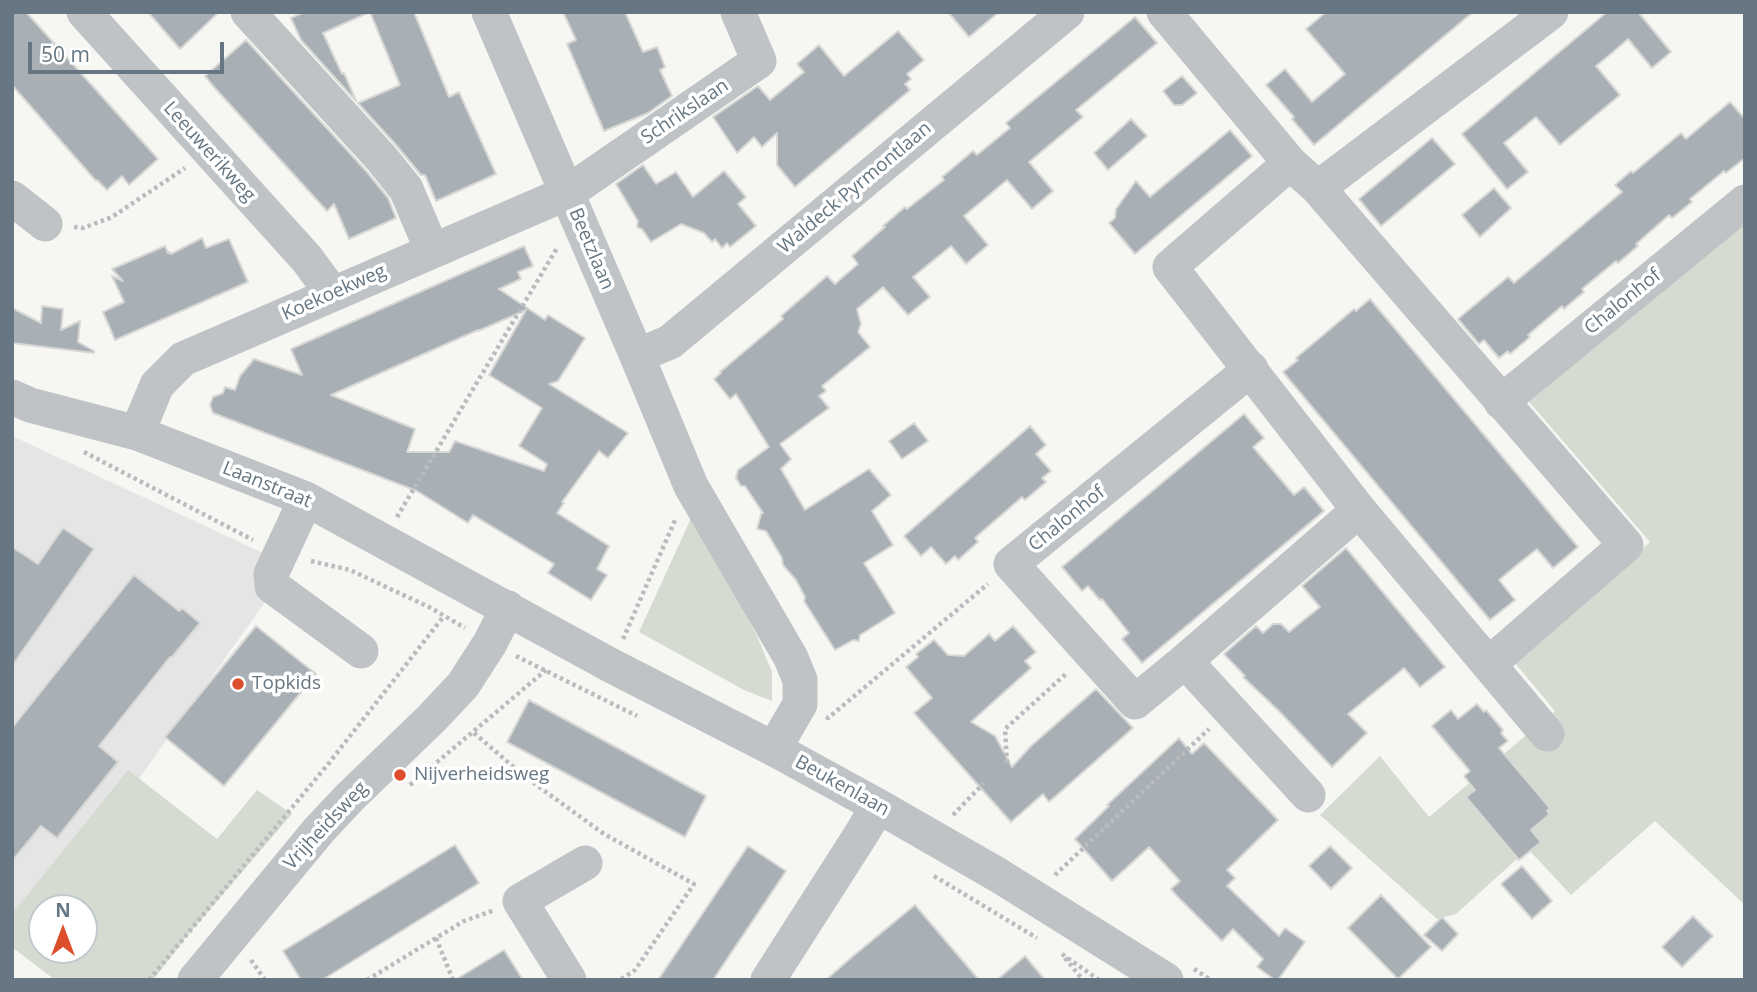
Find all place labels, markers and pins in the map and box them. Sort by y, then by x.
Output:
place label: Topkids [252,673,321,695]
marker: Topkids [230,676,246,692]
place label: Nijverheidsweg [414,764,549,786]
marker: Nijverheidsweg [392,767,408,783]

